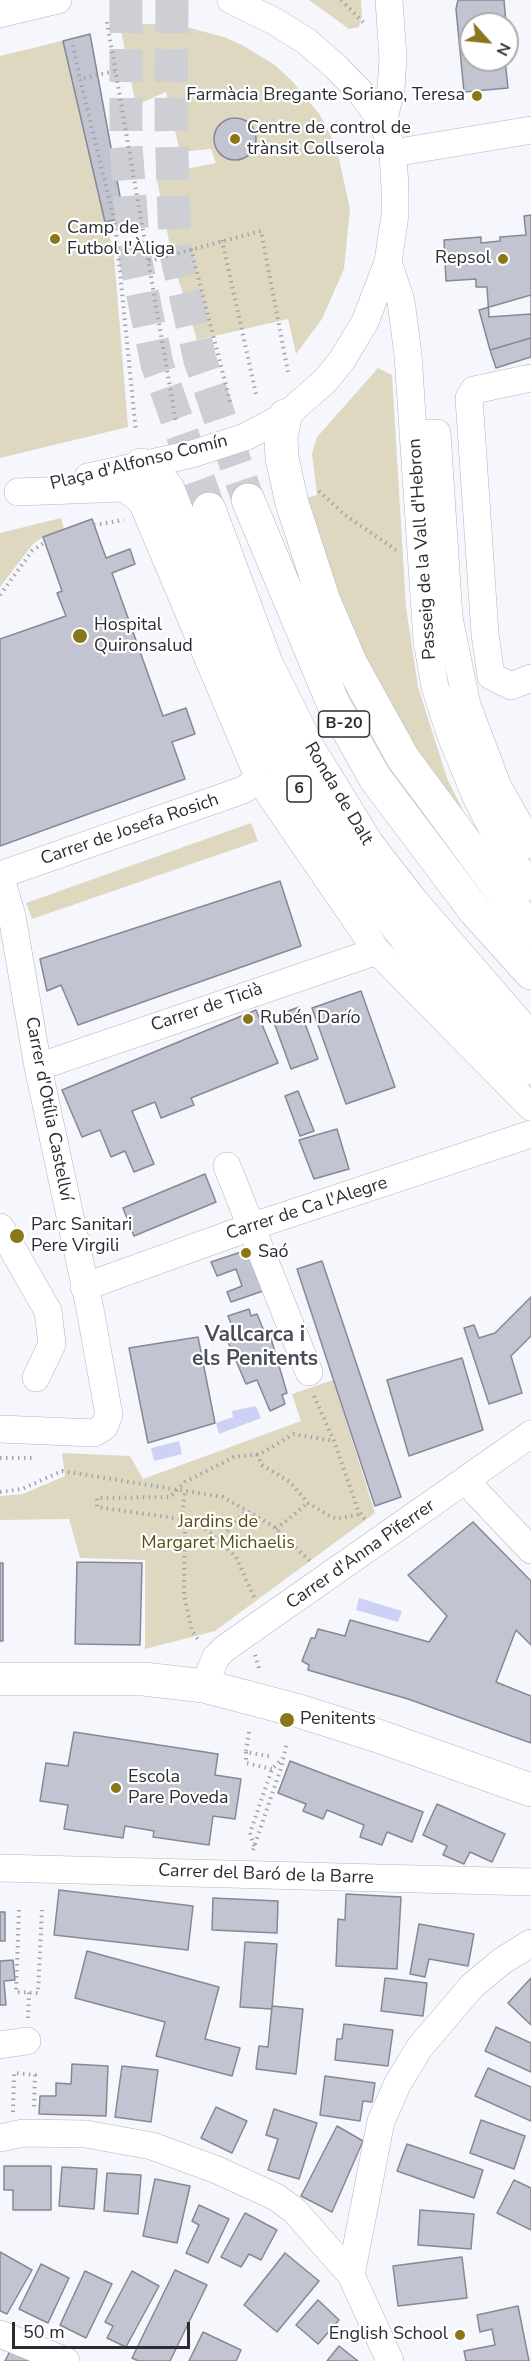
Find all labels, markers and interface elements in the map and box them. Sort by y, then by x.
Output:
north arrow [459,12,519,72]
text: N [491,39,516,60]
place label: Farmàcia Bregante Soriano, Teresa [186,85,465,107]
marker: Farmàcia Bregante Soriano, Teresa [470,89,484,103]
place label: Centre de control de trànsit Collserola [247,118,411,160]
marker: Centre de control de trànsit Collserola [228,132,242,146]
place label: Camp de Futbol l'Àliga [67,218,175,260]
marker: Camp de Futbol l'Àliga [48,232,62,246]
place label: Repsol [435,248,491,270]
marker: Repsol [496,252,510,266]
street label: Plaça d'Alfonso Comín [48,431,230,495]
street label: Passeig de la Vall d'Hebron [404,438,442,660]
place label: Hospital Quironsalud [94,615,193,658]
marker: Hospital Quironsalud [71,627,89,645]
road number: B-20 [318,711,370,737]
street label: Ronda de Dalt [299,739,377,849]
road number: 6 [287,776,311,802]
street label: Carrer de Josefa Rosich [38,789,222,871]
street label: Carrer de Ticià [148,979,266,1037]
place label: Rubén Darío [260,1008,361,1030]
marker: Rubén Darío [241,1012,255,1026]
street label: Carrer d'Otília Castellví [20,1015,76,1203]
street label: Carrer de Ca l'Alegre [224,1173,390,1245]
place label: Parc Sanitari Pere Virgili [31,1215,132,1258]
marker: Parc Sanitari Pere Virgili [8,1227,26,1245]
place label: Saó [258,1242,289,1264]
marker: Saó [239,1246,253,1260]
district label: Vallcarca i els Penitents [192,1323,318,1373]
street label: Carrer d'Anna Piferrer [282,1495,440,1615]
park label: Jardins de Margaret Michaelis [141,1512,295,1555]
place label: Penitents [300,1709,376,1731]
marker: Penitents [278,1711,296,1729]
place label: Escola Pare Poveda [128,1767,229,1810]
marker: Escola Pare Poveda [109,1781,123,1795]
street label: Carrer del Baró de la Barre [158,1860,374,1890]
scale bar [15,2310,194,2348]
text: 50 m [23,2320,65,2344]
place label: English School [329,2324,448,2346]
marker: English School [453,2328,467,2342]

